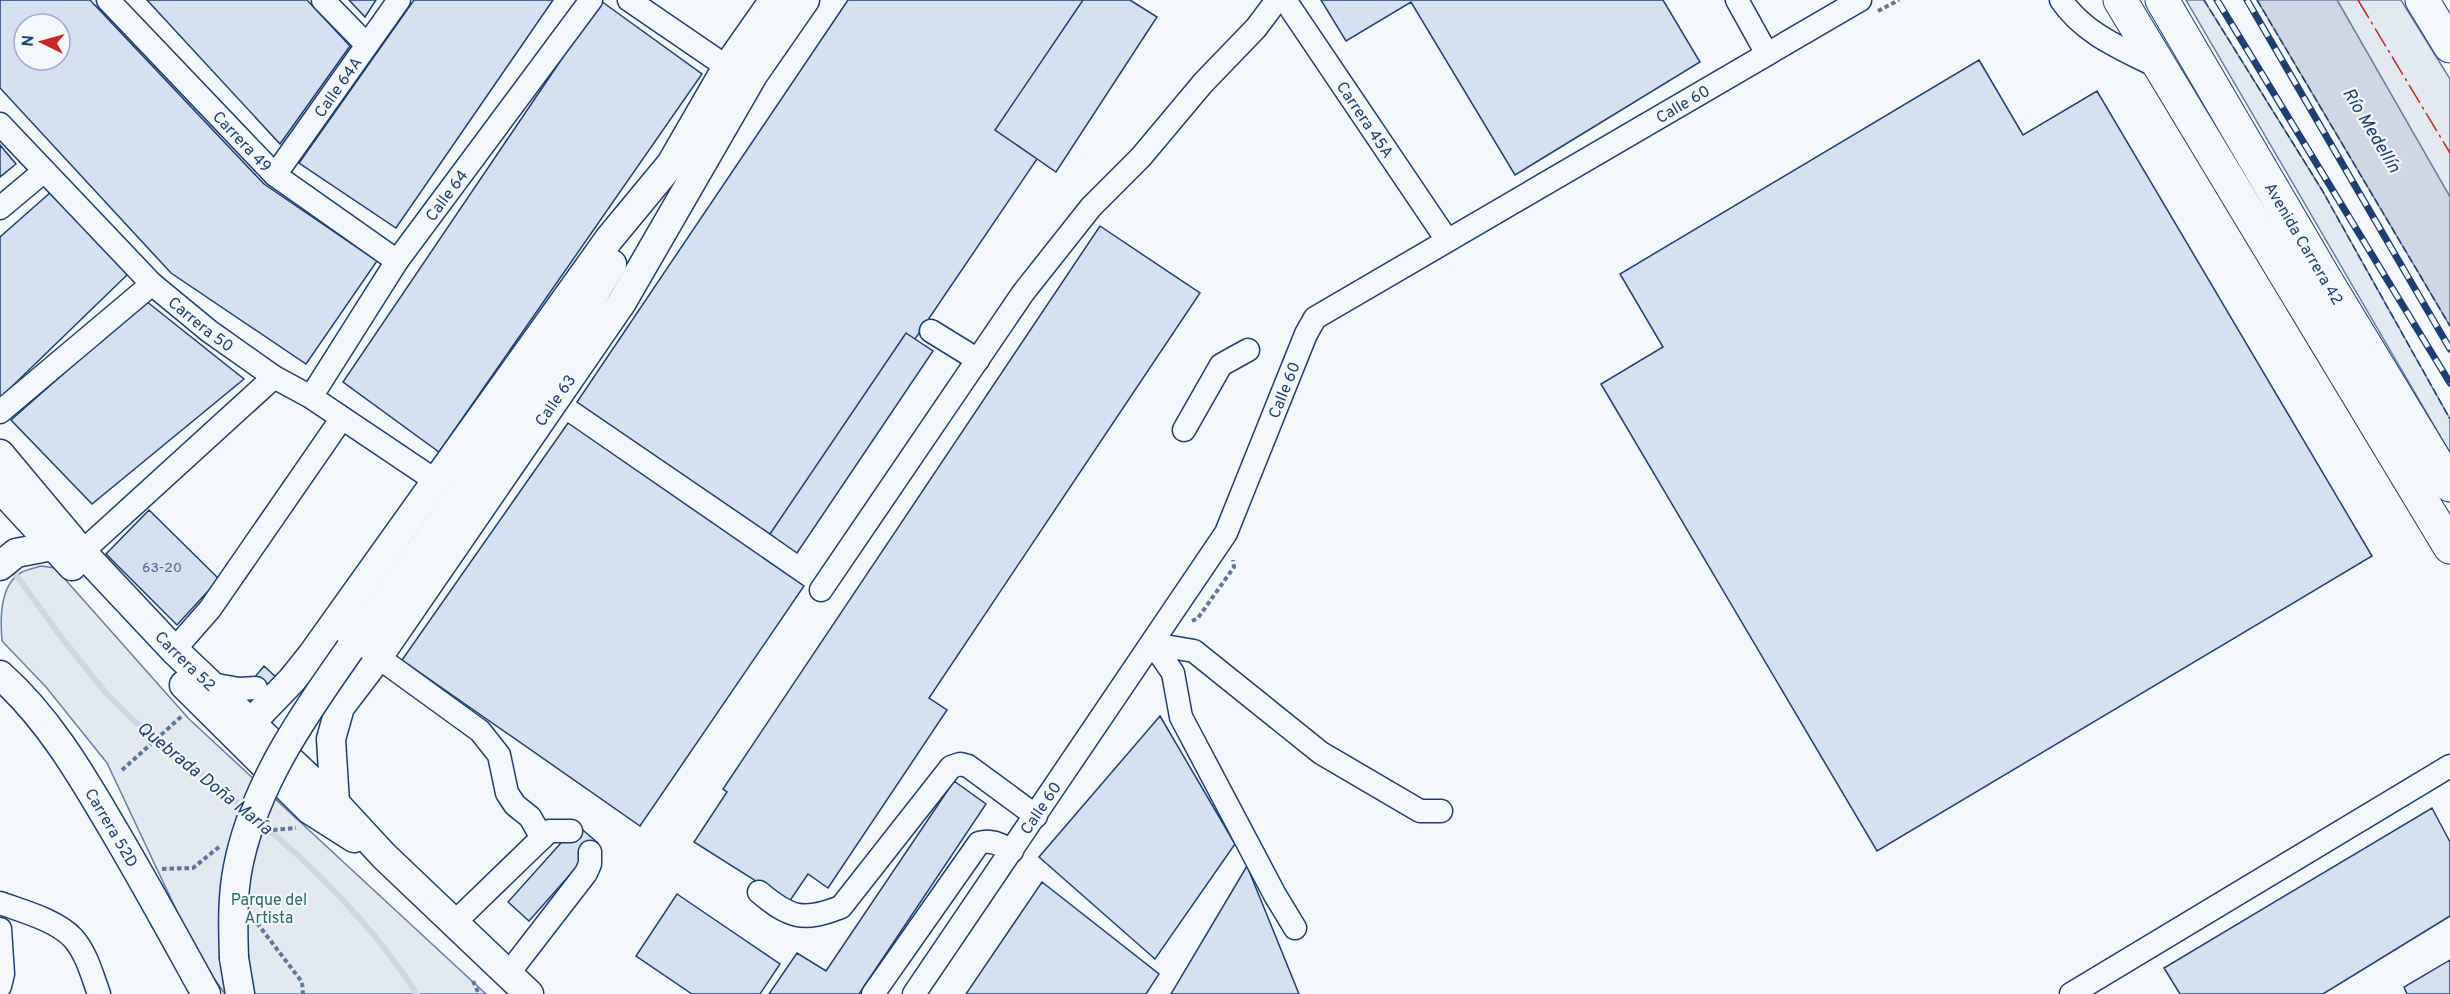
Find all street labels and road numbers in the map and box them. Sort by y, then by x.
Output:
street label: Calle 64A [311,54,367,122]
street label: Carrera 45A [1331,78,1397,163]
street label: Calle 60 [1653,82,1714,129]
street label: Carrera 49 [207,108,275,177]
street label: Calle 64 [422,167,473,226]
street label: Avenida Carrera 42 [2259,179,2347,309]
street label: Carrera 50 [163,293,237,357]
street label: Calle 60 [1265,359,1306,422]
street label: Calle 63 [531,371,581,431]
street label: Carrera 52 [150,628,219,696]
street label: Calle 60 [1017,779,1067,839]
street label: Carrera 52D [79,785,141,872]

